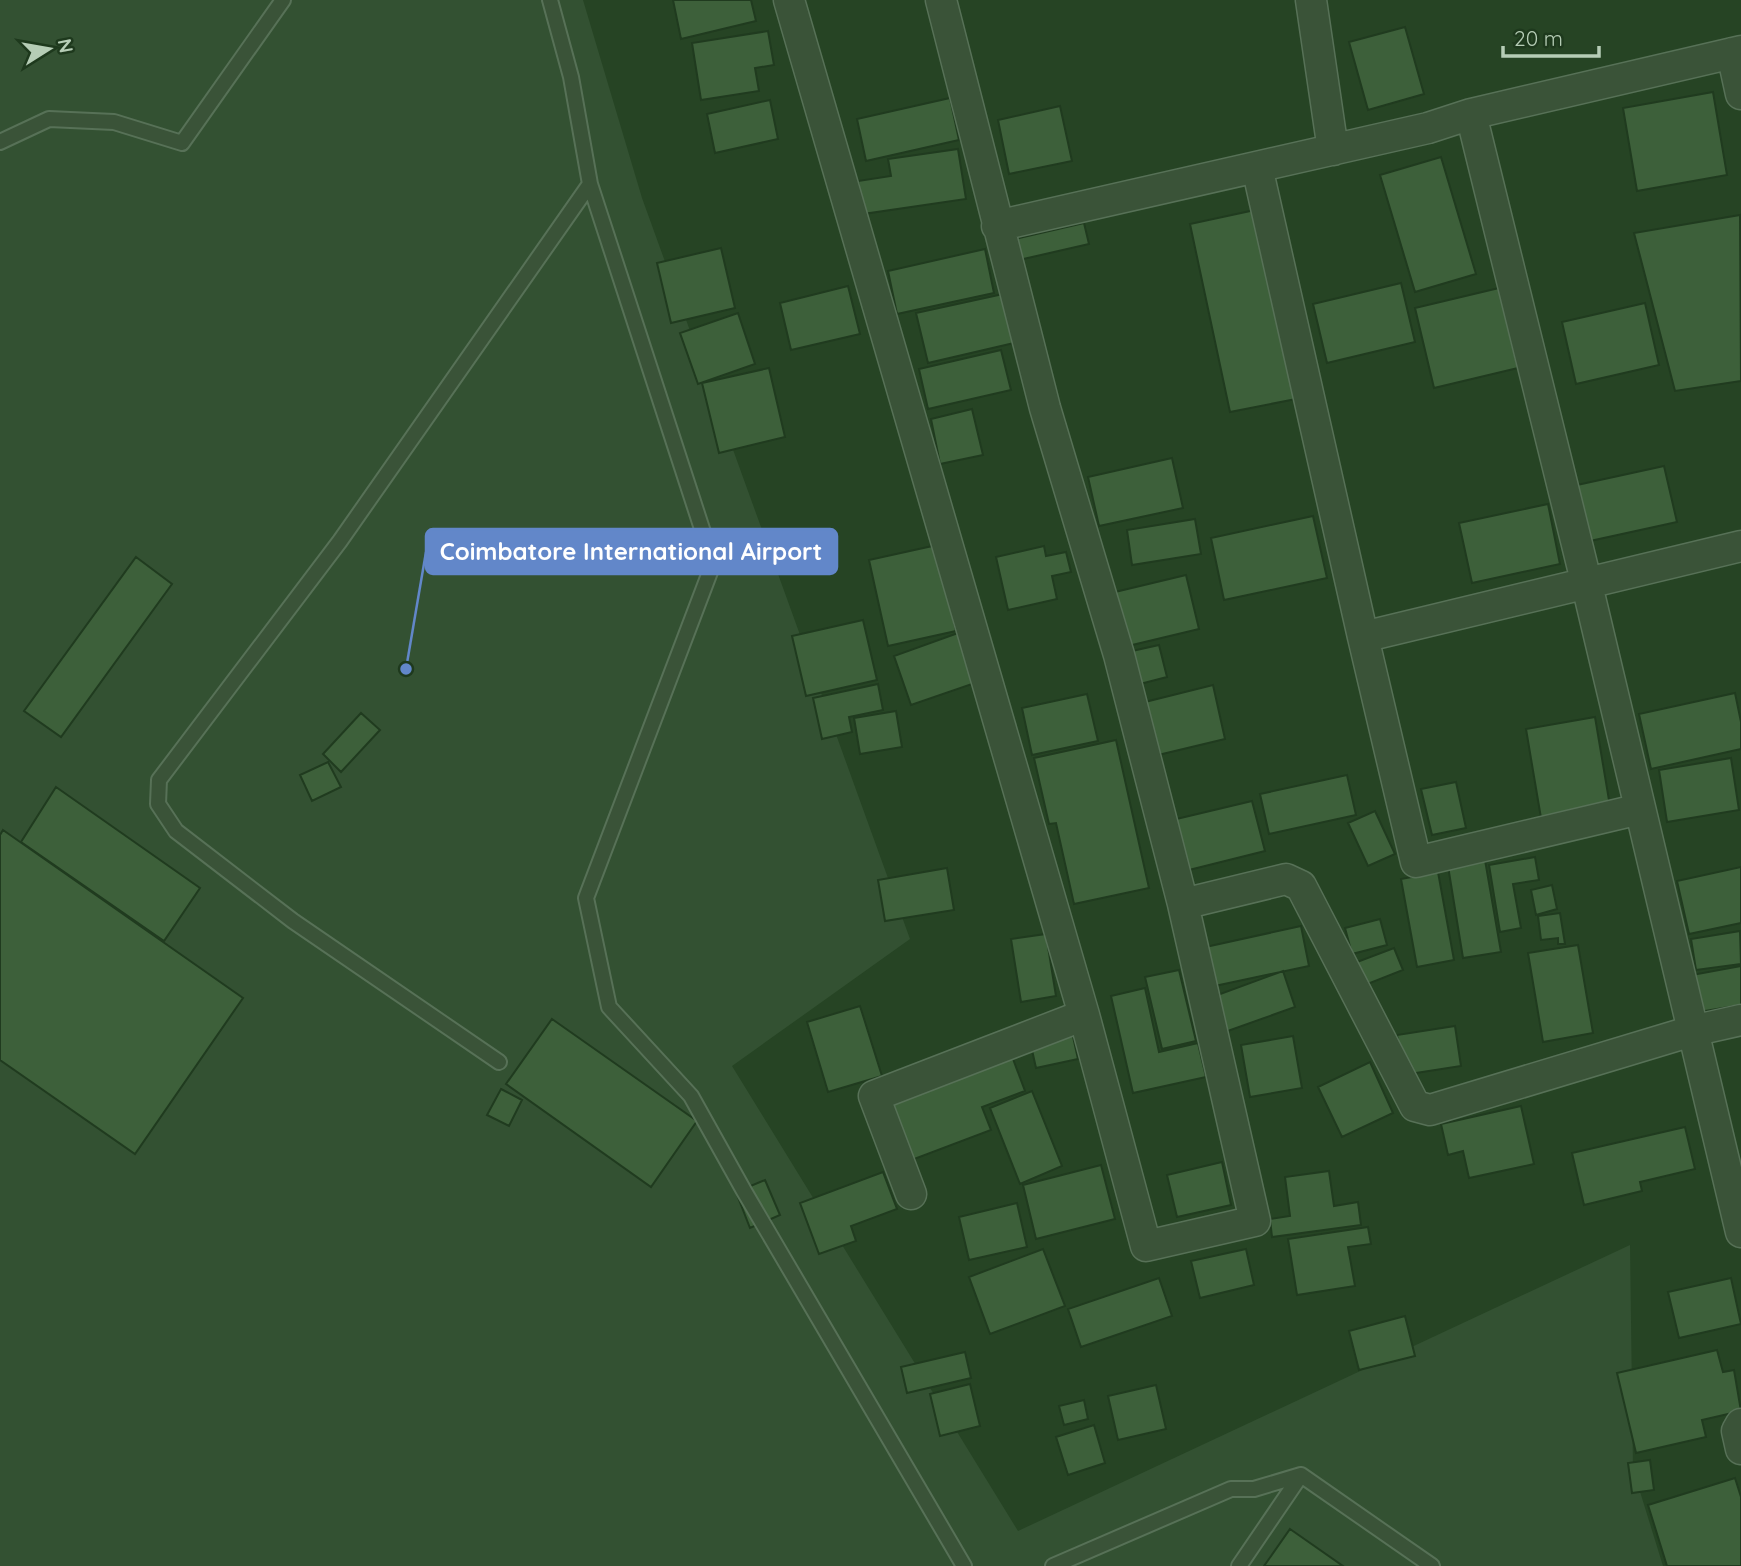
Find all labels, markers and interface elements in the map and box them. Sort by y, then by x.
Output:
north arrow [14,14,84,84]
scale bar [1503,14,1599,58]
text: 20 m [1514,25,1563,51]
text: N [53,37,79,55]
callout: Coimbatore International Airport [426,529,837,574]
text: Coimbatore International Airport [440,536,822,566]

